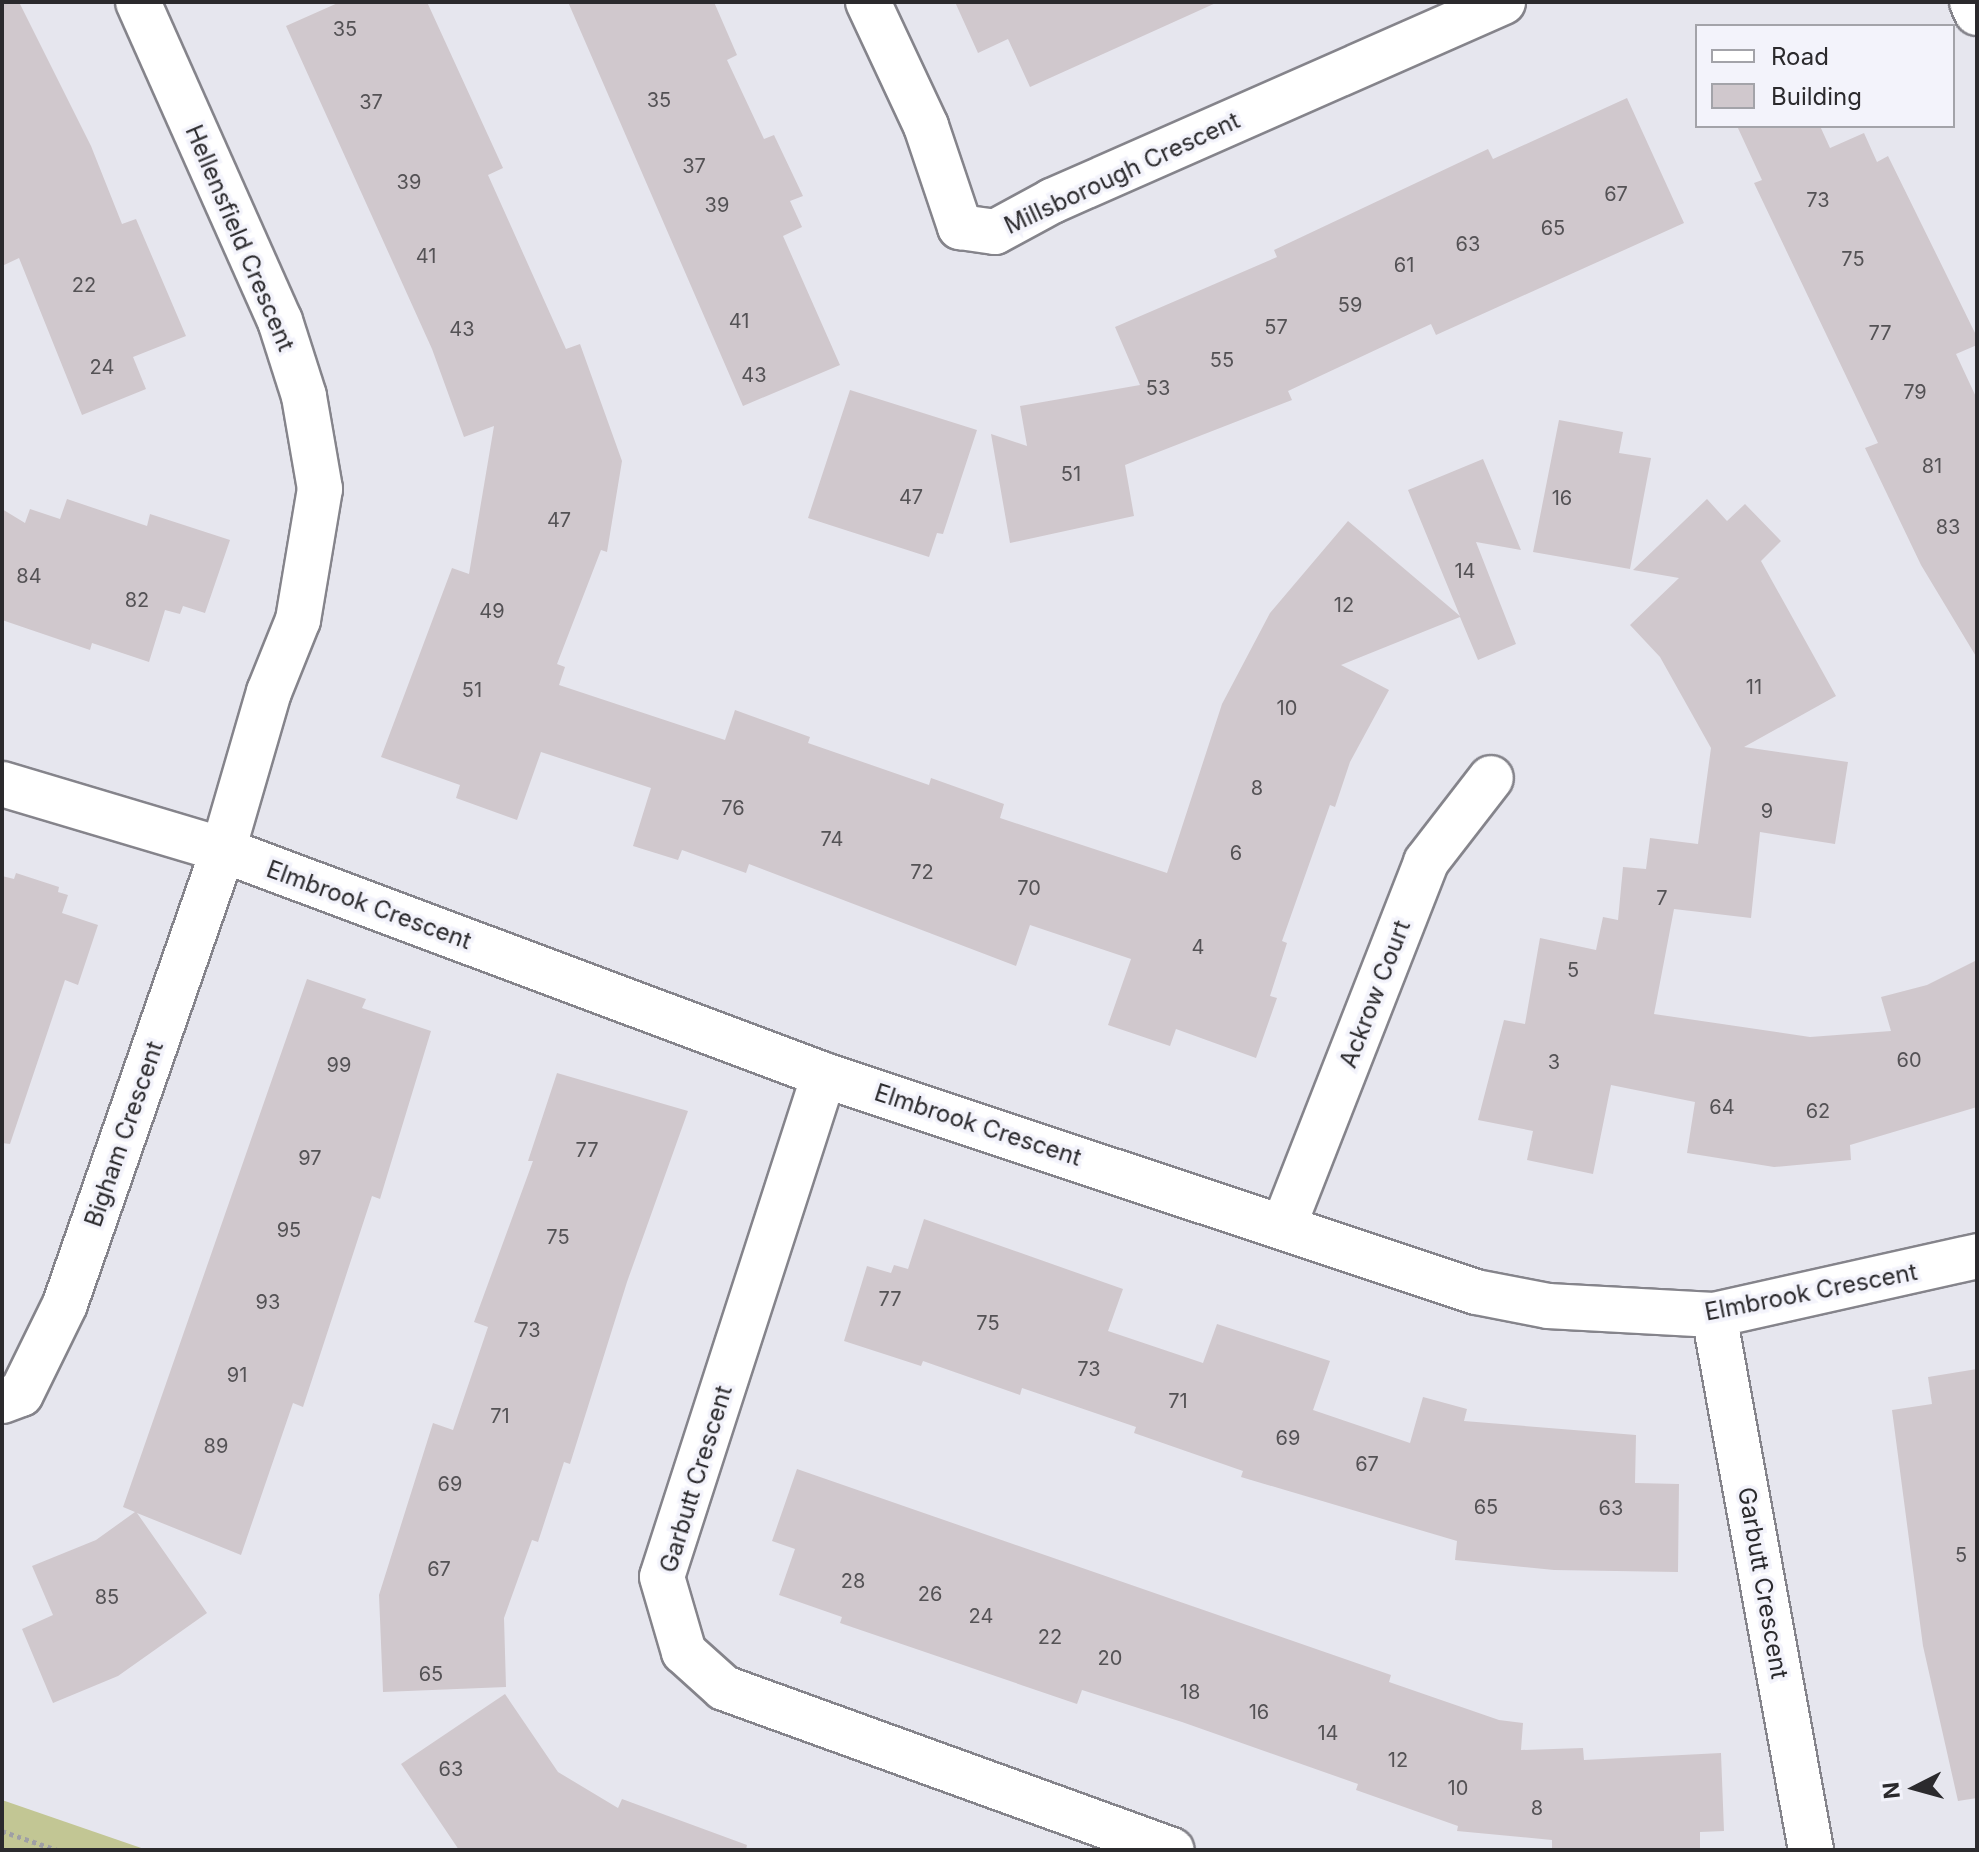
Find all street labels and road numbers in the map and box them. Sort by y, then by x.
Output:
street label: Millsborough Crescent [1000,106,1244,240]
street label: Hellensfield Crescent [179,121,301,355]
street label: Elmbrook Crescent [263,855,475,955]
street label: Ackrow Court [1334,916,1416,1072]
street label: Bigham Crescent [79,1037,169,1231]
street label: Elmbrook Crescent [871,1078,1085,1172]
street label: Elmbrook Crescent [1702,1257,1920,1327]
street label: Garbutt Crescent [654,1382,738,1576]
street label: Garbutt Crescent [1732,1485,1794,1681]

